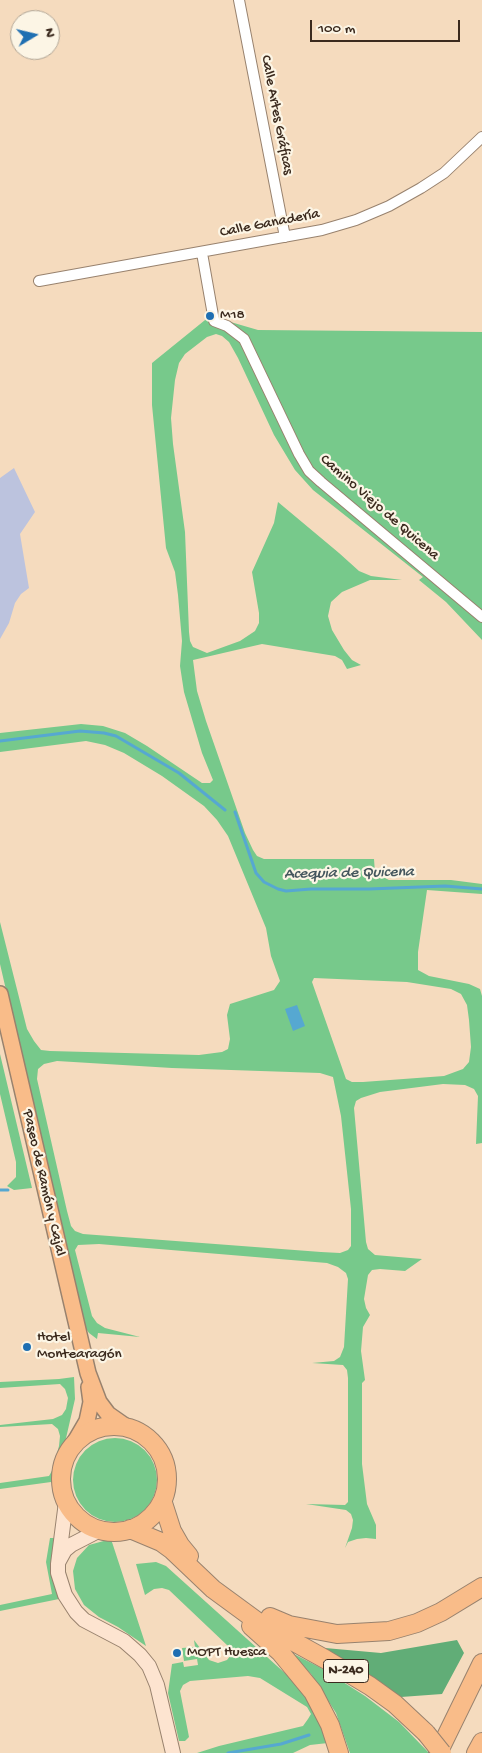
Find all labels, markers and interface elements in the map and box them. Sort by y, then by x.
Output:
north arrow [10,10,60,60]
scale bar [312,10,462,42]
text: 100 m [318,20,355,38]
text: N [40,27,58,39]
street label: Calle Artes Gráficas [256,54,296,176]
street label: Calle Ganadería [219,206,321,242]
place label: M18 [220,307,245,325]
marker: M18 [204,310,216,322]
street label: Camino Viejo de Quicena [316,451,442,565]
water label: Acequia de Quicena [284,863,414,885]
street label: Paseo de Ramón y Cajal [17,1108,69,1258]
place label: Hotel Montearagón [37,1329,122,1364]
marker: Hotel Montearagón [21,1341,33,1353]
place label: MOPT Huesca [187,1644,266,1662]
marker: MOPT Huesca [171,1647,183,1659]
road number: N-240 [324,1660,368,1682]

